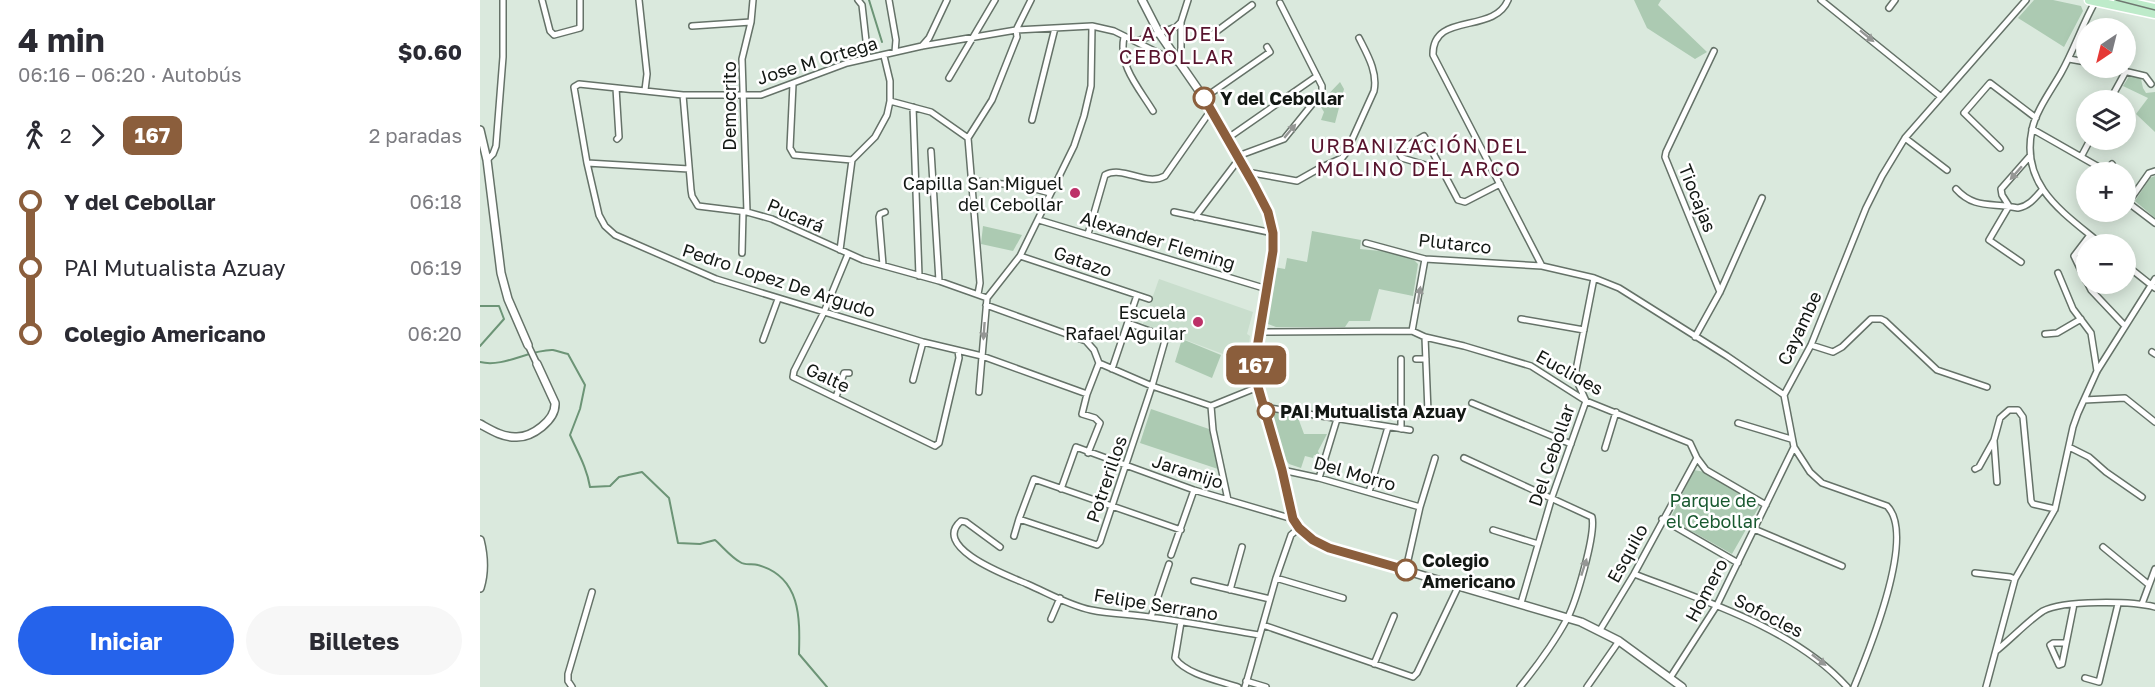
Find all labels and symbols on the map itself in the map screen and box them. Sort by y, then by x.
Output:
north arrow [2076,18,2136,78]
district label: LA Y DEL CEBOLLAR [1119,21,1235,68]
one-way arrow [1860,29,1875,42]
street label: Jose M Ortega [754,31,880,89]
street label: Democrito [718,61,740,151]
marker: Y del Cebollar [1193,87,1215,109]
place label: Y del Cebollar [1220,87,1344,109]
one-way arrow [1283,124,1296,139]
district label: URBANIZACIÓN DEL MOLINO DEL ARCO [1310,133,1528,180]
street label: Tiocajas [1674,161,1722,235]
one-way arrow [2010,165,2023,180]
place label: Capilla San Miguel del Cebollar [903,172,1063,215]
marker: Capilla San Miguel del Cebollar [1068,186,1082,200]
street label: Pucará [764,193,828,237]
street label: Alexander Fleming [1078,206,1238,274]
street label: Plutarco [1417,228,1493,258]
street label: Pedro Lopez De Argudo [680,238,878,322]
street label: Gatazo [1051,241,1115,281]
one-way arrow [1414,285,1423,304]
street label: Cayambe [1772,287,1826,369]
place label: Escuela Rafael Aguilar [1065,301,1186,344]
marker: Escuela Rafael Aguilar [1191,315,1205,329]
one-way arrow [979,321,989,340]
street label: Euclides [1533,345,1607,399]
line badge: 167 [1222,346,1290,385]
street label: Galte [803,357,853,397]
place label: PAI Mutualista Azuay [1280,400,1467,422]
street label: Del Cebollar [1523,401,1579,509]
marker: PAI Mutualista Azuay [1257,402,1275,420]
street label: Potrerillos [1081,433,1131,525]
street label: Jaramijo [1150,449,1226,493]
street label: Del Morro [1311,451,1399,495]
park label: Parque de el Cebollar [1666,489,1760,532]
street label: Esquilo [1602,520,1652,586]
place label: Colegio Americano [1422,549,1516,592]
street label: Homero [1680,555,1732,625]
one-way arrow [1579,558,1589,576]
marker: Colegio Americano [1395,559,1417,581]
street label: Felipe Serrano [1092,583,1220,625]
street label: Sofocles [1731,588,1807,642]
one-way arrow [1812,654,1827,666]

